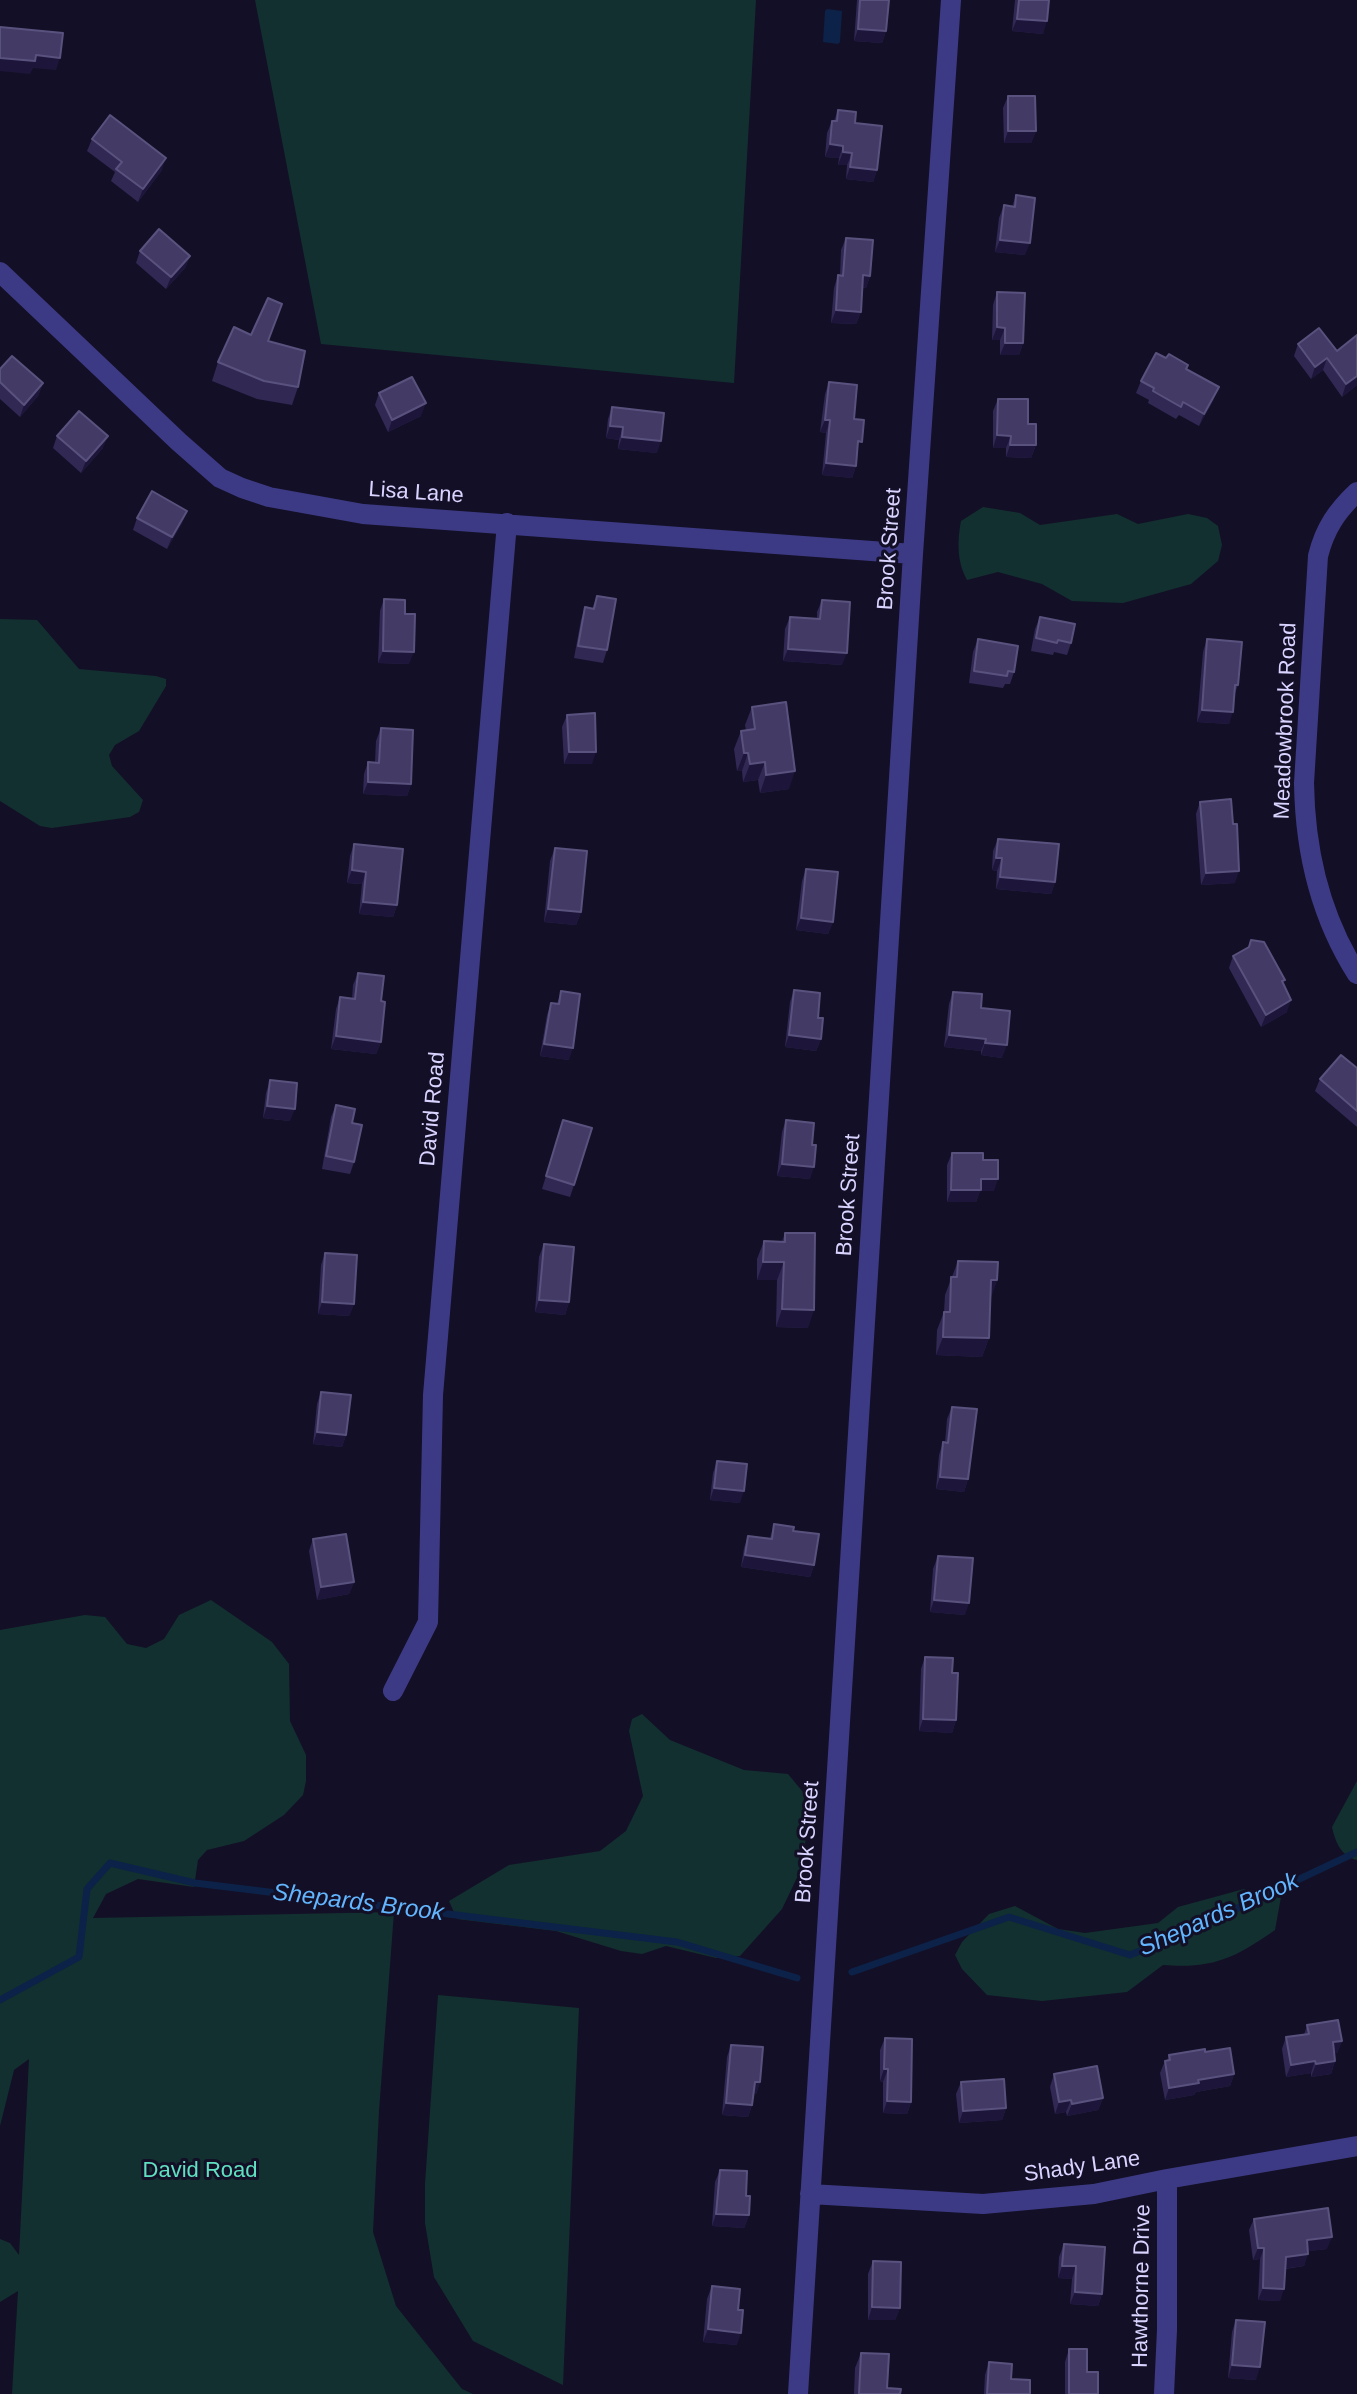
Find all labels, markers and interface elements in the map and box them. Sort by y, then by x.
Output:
street label: Lisa Lane [367,477,465,509]
street label: Brook Street [873,487,907,611]
street label: Meadowbrook Road [1269,622,1303,820]
street label: David Road [415,1051,451,1167]
street label: Brook Street [832,1133,866,1257]
street label: Brook Street [791,1780,825,1904]
water label: Shepards Brook [1135,1867,1303,1963]
water label: Shepards Brook [271,1878,445,1928]
street label: Shady Lane [1022,2146,1142,2188]
park label: David Road [143,2158,257,2184]
street label: Hawthorne Drive [1127,2204,1157,2368]

